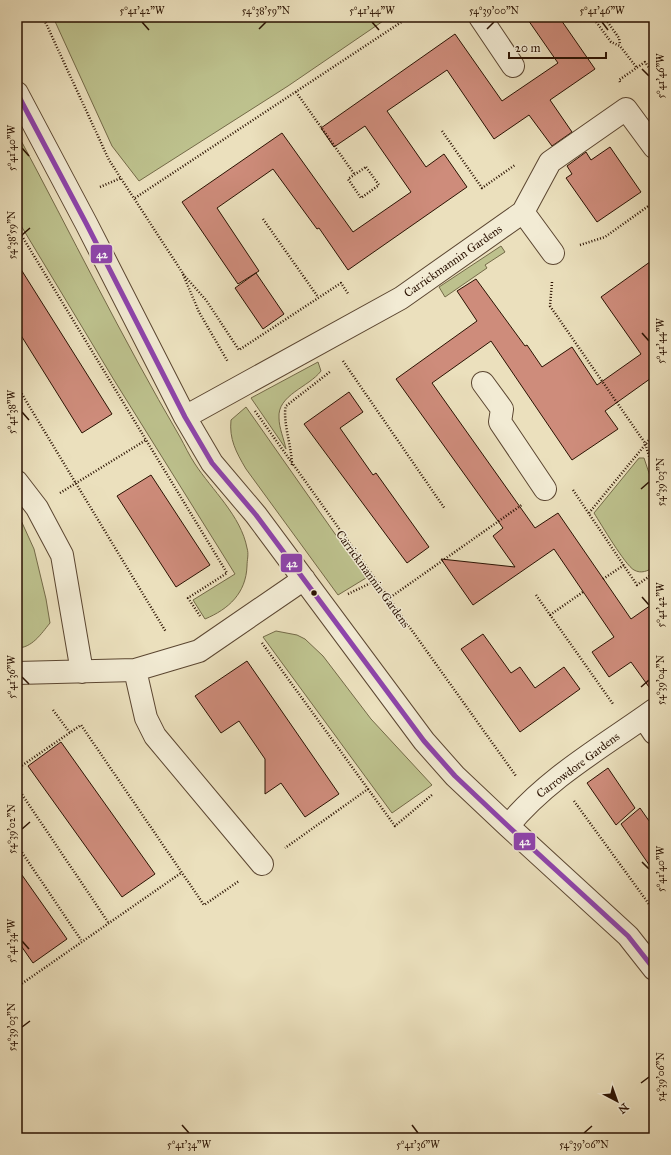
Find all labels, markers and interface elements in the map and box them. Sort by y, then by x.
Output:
text: 5°41'42"W [120,5,165,17]
text: 54°38'59"N [242,5,291,17]
text: 5°41'44"W [349,5,395,17]
text: 54°39'00"N [469,5,520,17]
text: 5°41'46"W [579,5,625,17]
scale bar [509,34,606,60]
text: 20 m [515,41,541,55]
text: 5°41'46"W [655,53,667,99]
text: 5°41'40"W [6,125,18,171]
text: 54°38'59"N [6,210,18,259]
street label: Carrickmannin Gardens [401,222,505,300]
line badge: 42 [90,244,113,264]
text: 42 [96,248,108,262]
text: 5°41'44"W [655,318,667,364]
text: 5°41'38"W [6,390,18,434]
text: 54°39'03"N [655,457,667,506]
street label: Carrickmannin Gardens [333,528,413,630]
line badge: 42 [280,553,303,573]
text: 42 [286,557,298,571]
text: 5°41'42"W [655,582,667,627]
unlabelled marker [309,588,319,598]
text: 5°41'36"W [6,655,18,699]
text: 54°39'04"N [655,655,667,705]
street label: Carrowdore Gardens [534,729,622,801]
text: 54°39'02"N [6,804,18,854]
line badge: 42 [513,832,536,851]
text: 42 [519,835,531,849]
text: 5°41'40"W [655,846,667,892]
text: 5°41'34"W [6,918,18,963]
text: 54°39'03"N [6,1002,18,1051]
text: 54°39'06"N [655,1052,667,1102]
north arrow [597,1081,637,1121]
text: N [615,1100,631,1117]
text: 5°41'34"W [167,1139,212,1151]
text: 5°41'36"W [396,1139,440,1151]
text: 54°39'06"N [559,1139,609,1151]

